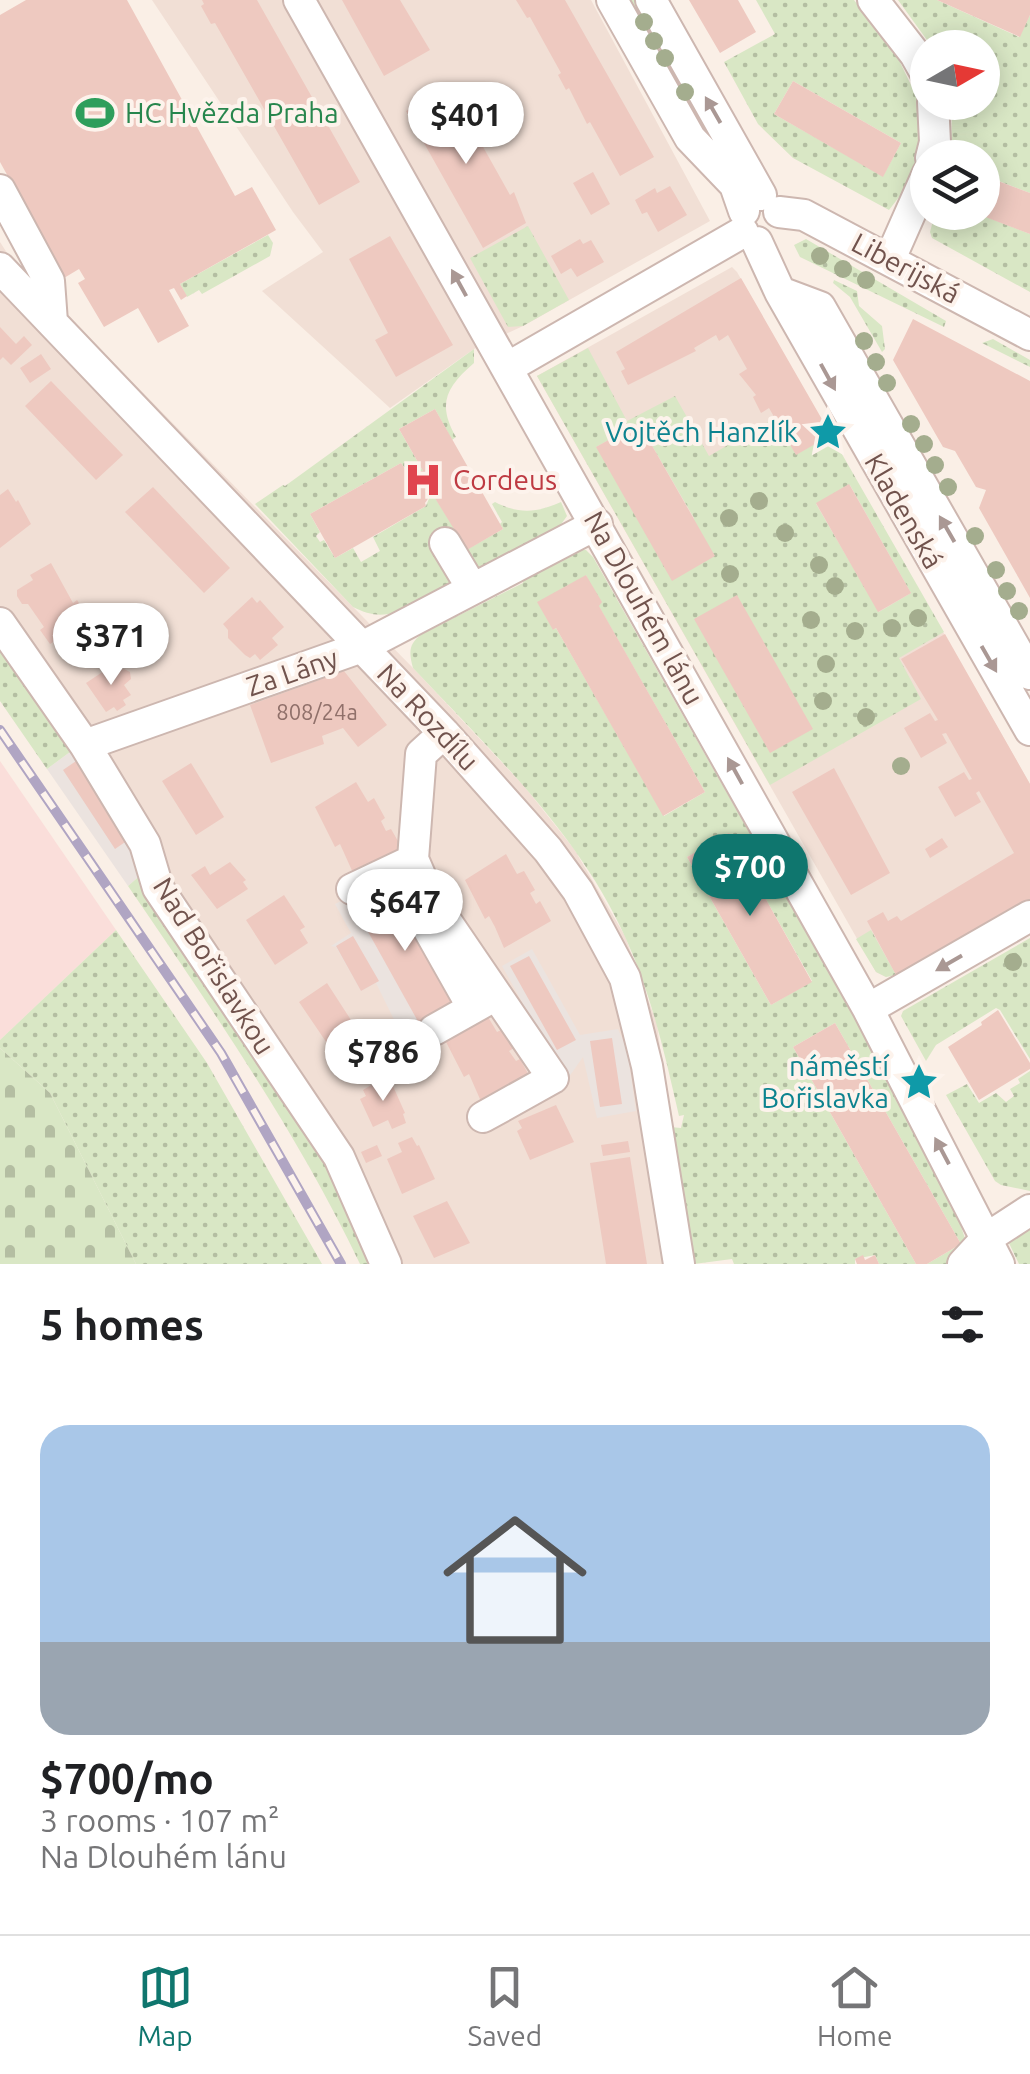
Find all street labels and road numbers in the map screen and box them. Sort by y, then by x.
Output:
street label: Liberijská [847,226,966,309]
street label: Kladenská [859,448,950,574]
street label: Na Dlouhém lánu [579,506,710,710]
street label: Za Lány [242,641,342,702]
street label: Na Rozdílu [372,657,485,776]
street label: Nad Bořislavkou [148,872,281,1060]

